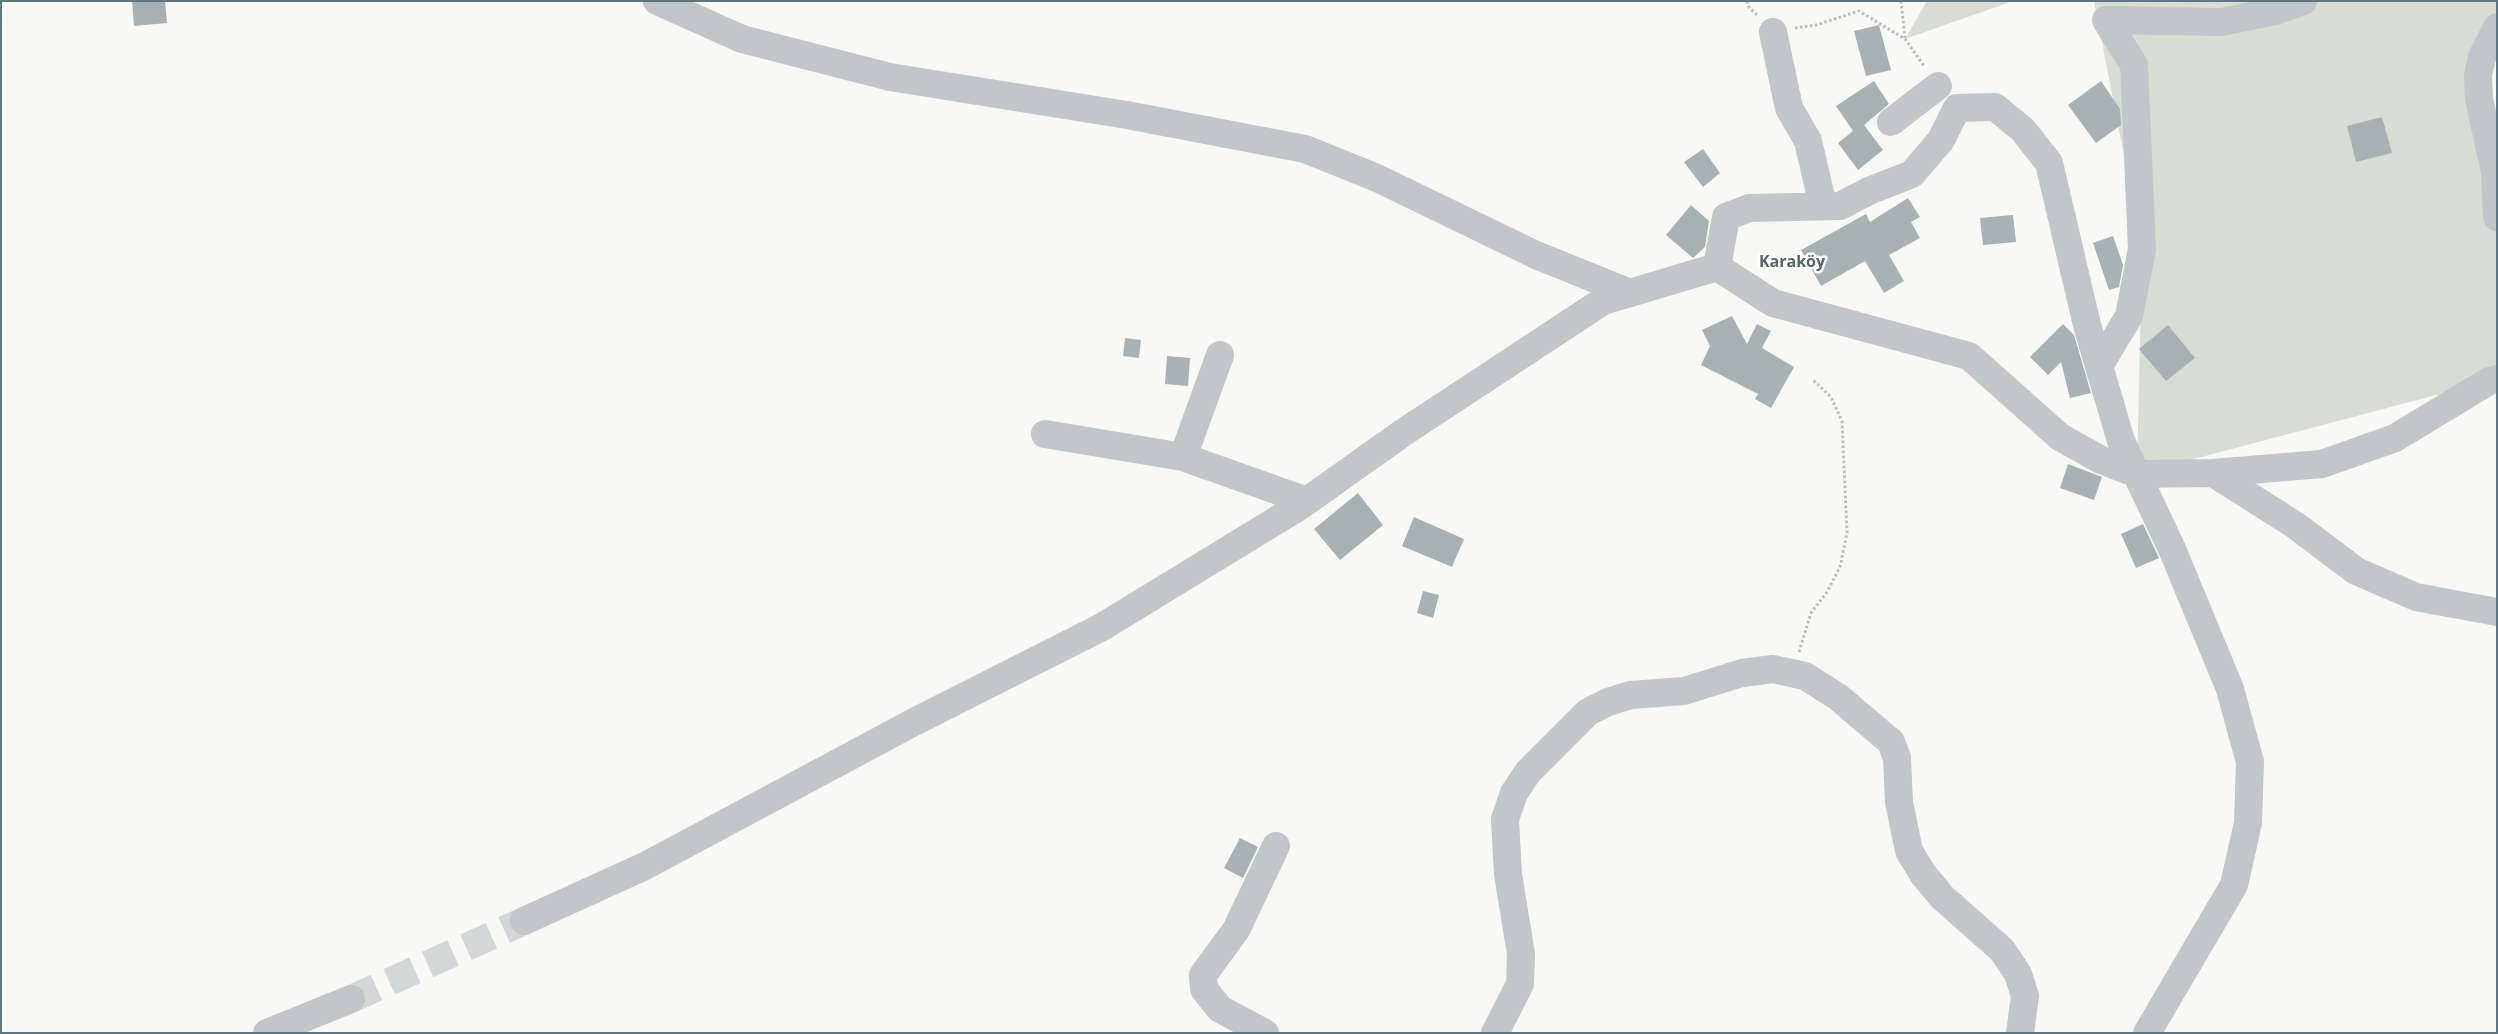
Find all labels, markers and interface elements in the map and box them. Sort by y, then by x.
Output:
district label: Karaköy [1759,252,1825,272]

